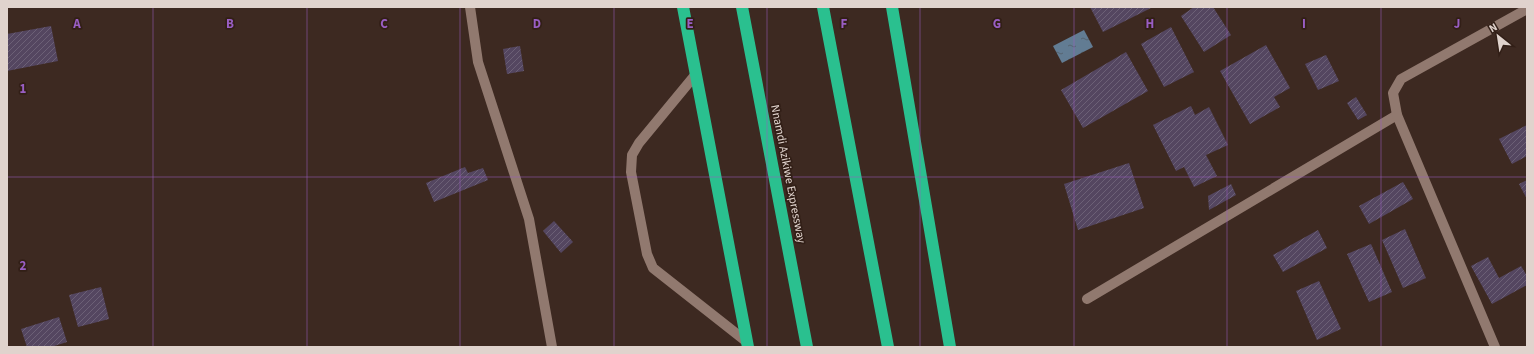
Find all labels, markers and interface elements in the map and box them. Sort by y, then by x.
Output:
text: A [72,15,81,33]
text: B [226,15,234,33]
text: C [380,15,388,33]
text: D [533,15,541,33]
text: E [686,15,694,33]
text: F [841,15,848,33]
text: G [993,15,1001,33]
text: H [1146,15,1154,33]
text: I [1302,15,1306,33]
text: J [1454,15,1460,33]
north arrow [1478,16,1518,56]
text: N [1486,19,1500,36]
text: 1 [20,80,27,98]
street label: Nnamdi Azikiwe Expressway [766,103,810,245]
text: 2 [20,257,27,275]

